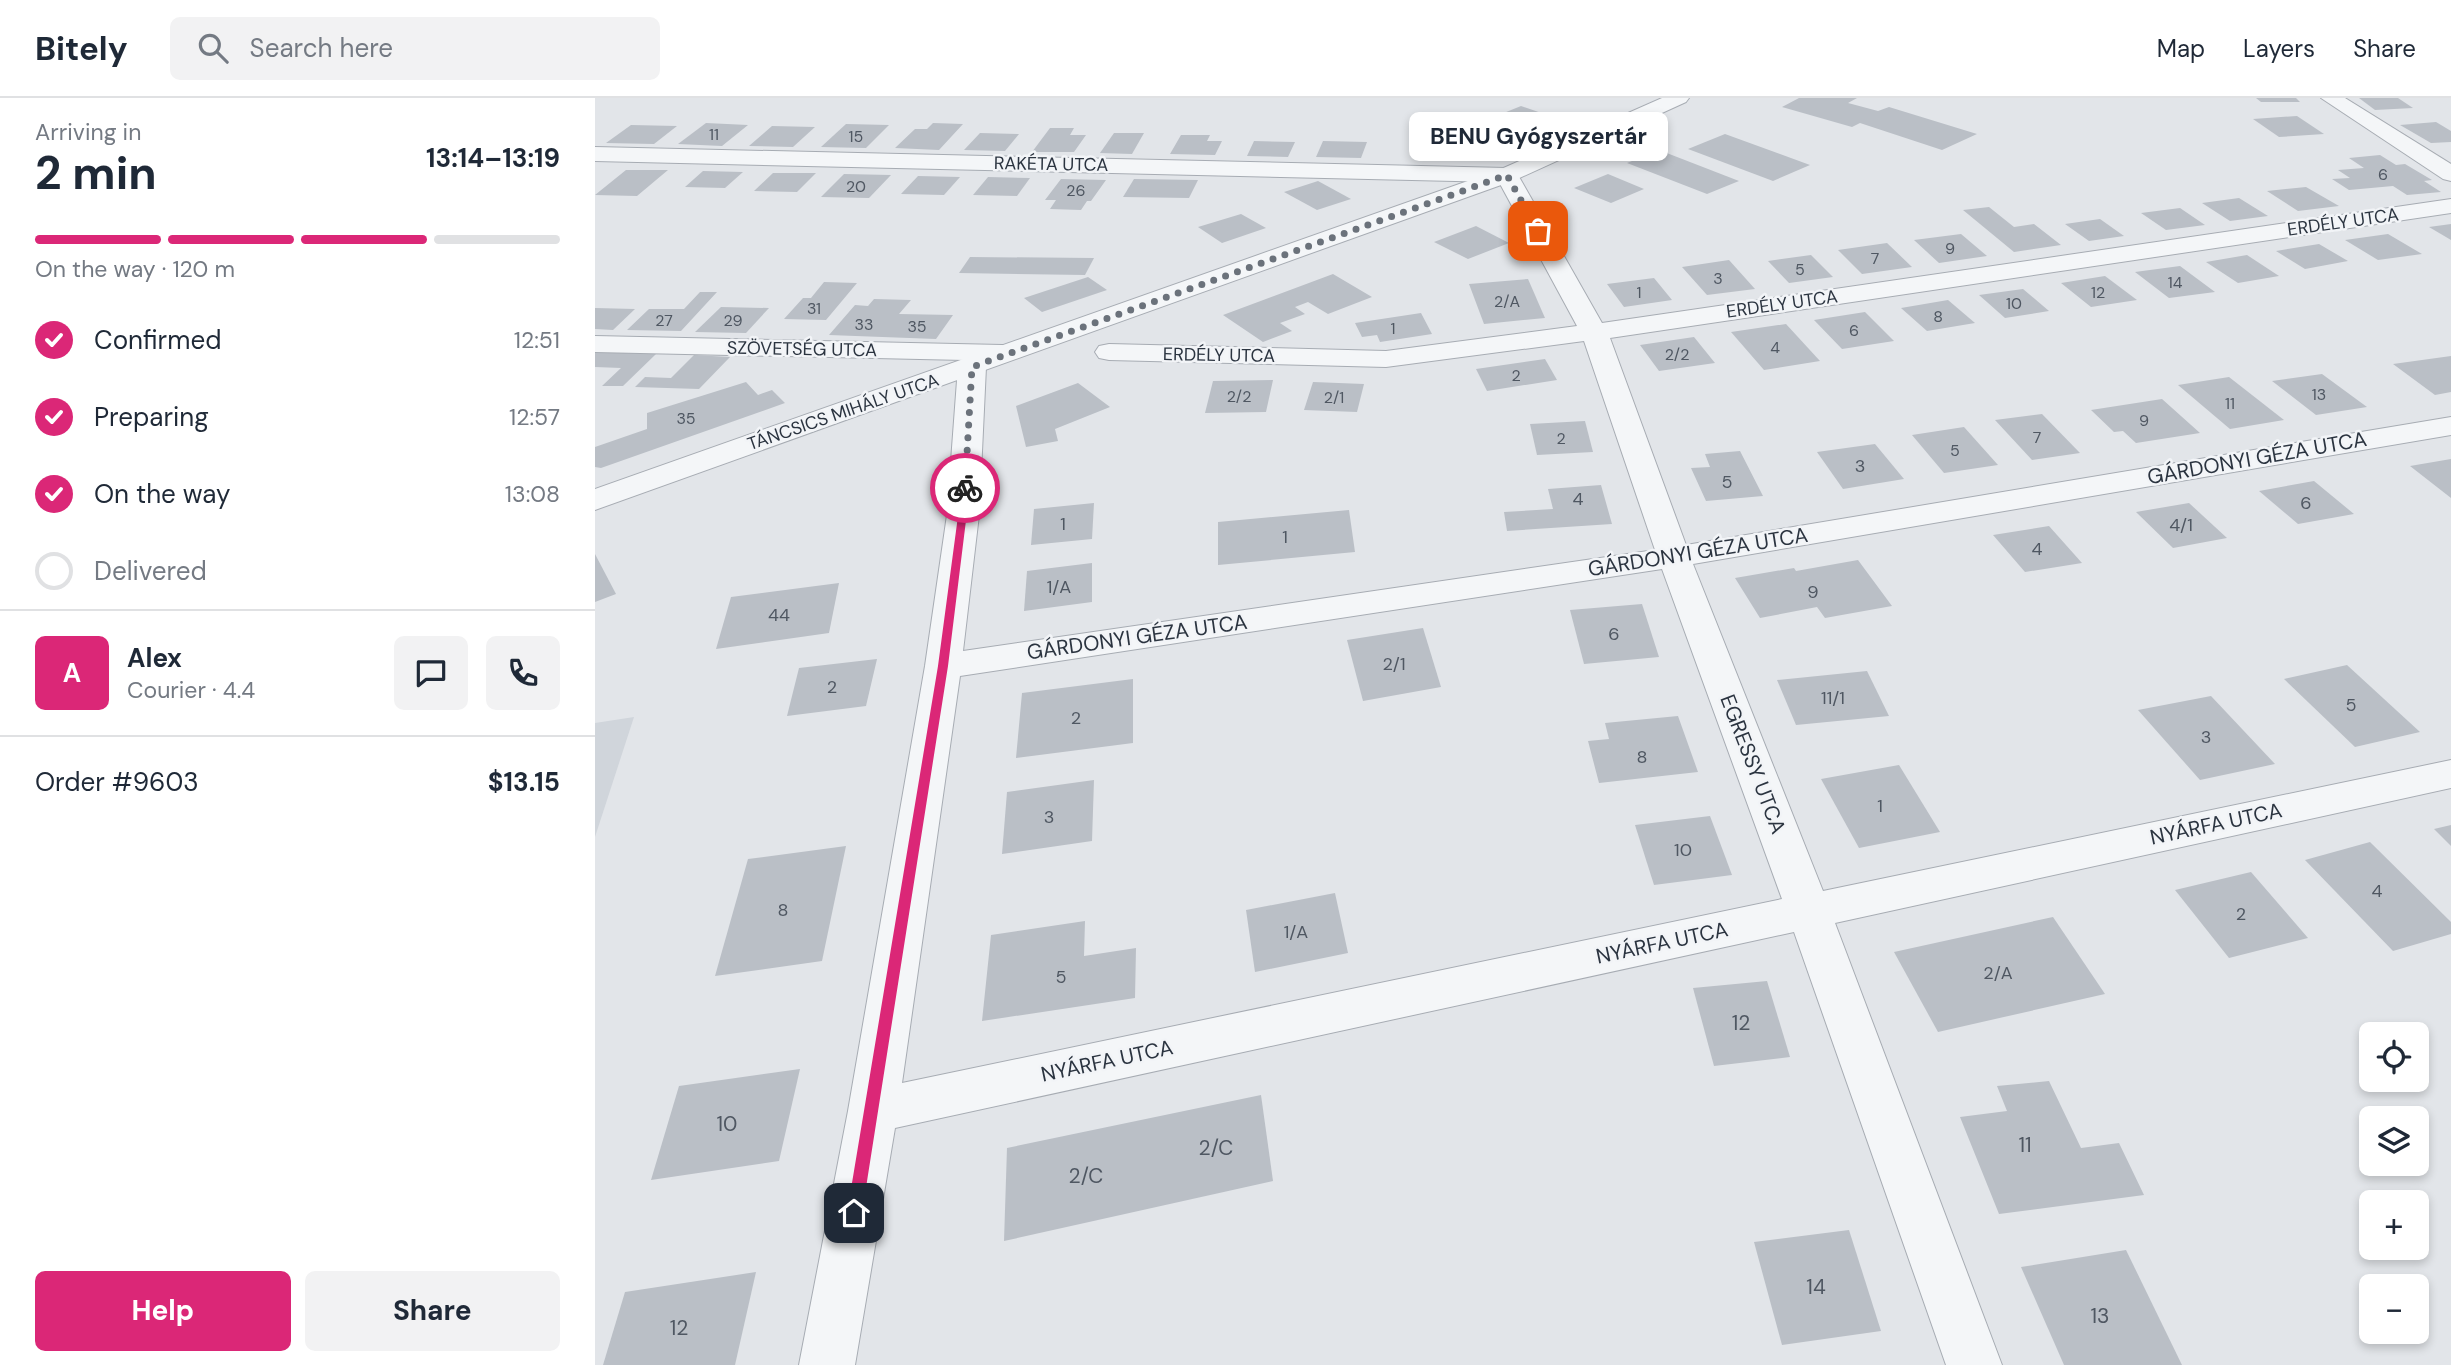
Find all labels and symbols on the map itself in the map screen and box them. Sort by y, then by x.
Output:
callout: BENU Gyógyszertár [1409,112,1667,161]
house number: 11 [709,124,719,145]
house number: 15 [849,126,863,147]
street label: RAKÉTA UTCA [994,151,1109,177]
house number: 6 [2378,164,2388,185]
house number: 20 [846,176,866,197]
house number: 26 [1066,180,1086,201]
pin [1508,201,1568,261]
street label: ERDÉLY UTCA [2286,202,2400,242]
house number: 9 [1945,238,1955,259]
house number: 7 [1871,248,1879,269]
house number: 5 [1795,259,1805,280]
house number: 3 [1713,268,1723,289]
house number: 14 [2168,272,2183,293]
house number: 1 [1637,282,1642,303]
house number: 12 [2091,282,2105,303]
street label: ERDÉLY UTCA [1725,284,1839,324]
house number: 2/A [1494,291,1520,312]
house number: 10 [2006,293,2022,314]
house number: 31 [807,298,821,319]
house number: 8 [1933,306,1943,327]
house number: 27 [655,310,673,331]
house number: 29 [723,310,743,331]
house number: 33 [855,314,873,335]
house number: 35 [907,316,927,337]
house number: 1 [1391,318,1396,339]
house number: 6 [1849,320,1859,341]
street label: SZÖVETSÉG UTCA [727,336,877,362]
house number: 4 [1770,337,1780,358]
street label: ERDÉLY UTCA [1163,342,1275,368]
house number: 2/2 [1665,344,1689,365]
house number: 2 [1511,365,1521,386]
street label: TÁNCSICS MIHÁLY UTCA [744,368,942,456]
house number: 13 [2312,384,2326,405]
house number: 2/2 [1227,386,1251,407]
house number: 2/1 [1324,387,1344,408]
house number: 11 [2225,393,2235,414]
house number: 35 [676,408,696,429]
house number: 9 [2139,410,2149,431]
street label: GÁRDONYI GÉZA UTCA [2145,425,2369,491]
house number: 7 [2033,427,2041,448]
house number: 2 [1556,428,1566,449]
house number: 5 [1950,440,1960,461]
courier [930,453,1000,523]
house number: 3 [1855,454,1865,478]
house number: 5 [1722,470,1732,494]
house number: 4 [1573,487,1584,511]
house number: 6 [2300,491,2312,515]
house number: 1 [1060,512,1066,536]
house number: 4/1 [2169,513,2193,537]
street label: GÁRDONYI GÉZA UTCA [1586,521,1810,583]
house number: 1 [1282,525,1288,549]
house number: 4 [2032,537,2043,561]
house number: 1/A [1047,575,1071,599]
house number: 9 [1807,580,1819,604]
house number: 44 [768,603,790,627]
street label: GÁRDONYI GÉZA UTCA [1025,608,1249,666]
house number: 6 [1608,622,1620,646]
house number: 2/1 [1382,652,1406,676]
house number: 2 [827,675,837,699]
house number: 11/1 [1821,686,1845,710]
street label: EGRESSY UTCA [1714,690,1792,838]
house number: 5 [2346,693,2356,717]
house number: 2 [1071,706,1081,730]
house number: 3 [2201,725,2211,749]
house number: 8 [1637,745,1647,769]
house number: 1 [1877,794,1883,818]
street label: NYÁRFA UTCA [2147,796,2285,852]
house number: 3 [1044,805,1054,829]
house number: 10 [1674,838,1692,862]
house number: 4 [2372,879,2383,903]
house number: 8 [778,898,788,922]
house number: 2 [2236,902,2246,926]
street label: NYÁRFA UTCA [1593,915,1731,971]
house number: 1/A [1284,920,1308,944]
house number: 2/A [1983,961,2013,985]
house number: 5 [1056,965,1066,989]
house number: 12 [1732,1009,1750,1037]
street label: NYÁRFA UTCA [1038,1033,1176,1089]
house number: 10 [717,1110,737,1138]
house number: 11 [2018,1131,2032,1159]
house number: 2/C [1199,1134,1233,1162]
house number: 2/C [1069,1162,1103,1190]
pin [824,1183,884,1243]
house number: 14 [1806,1273,1826,1301]
house number: 13 [2091,1302,2109,1330]
house number: 12 [670,1314,688,1342]

